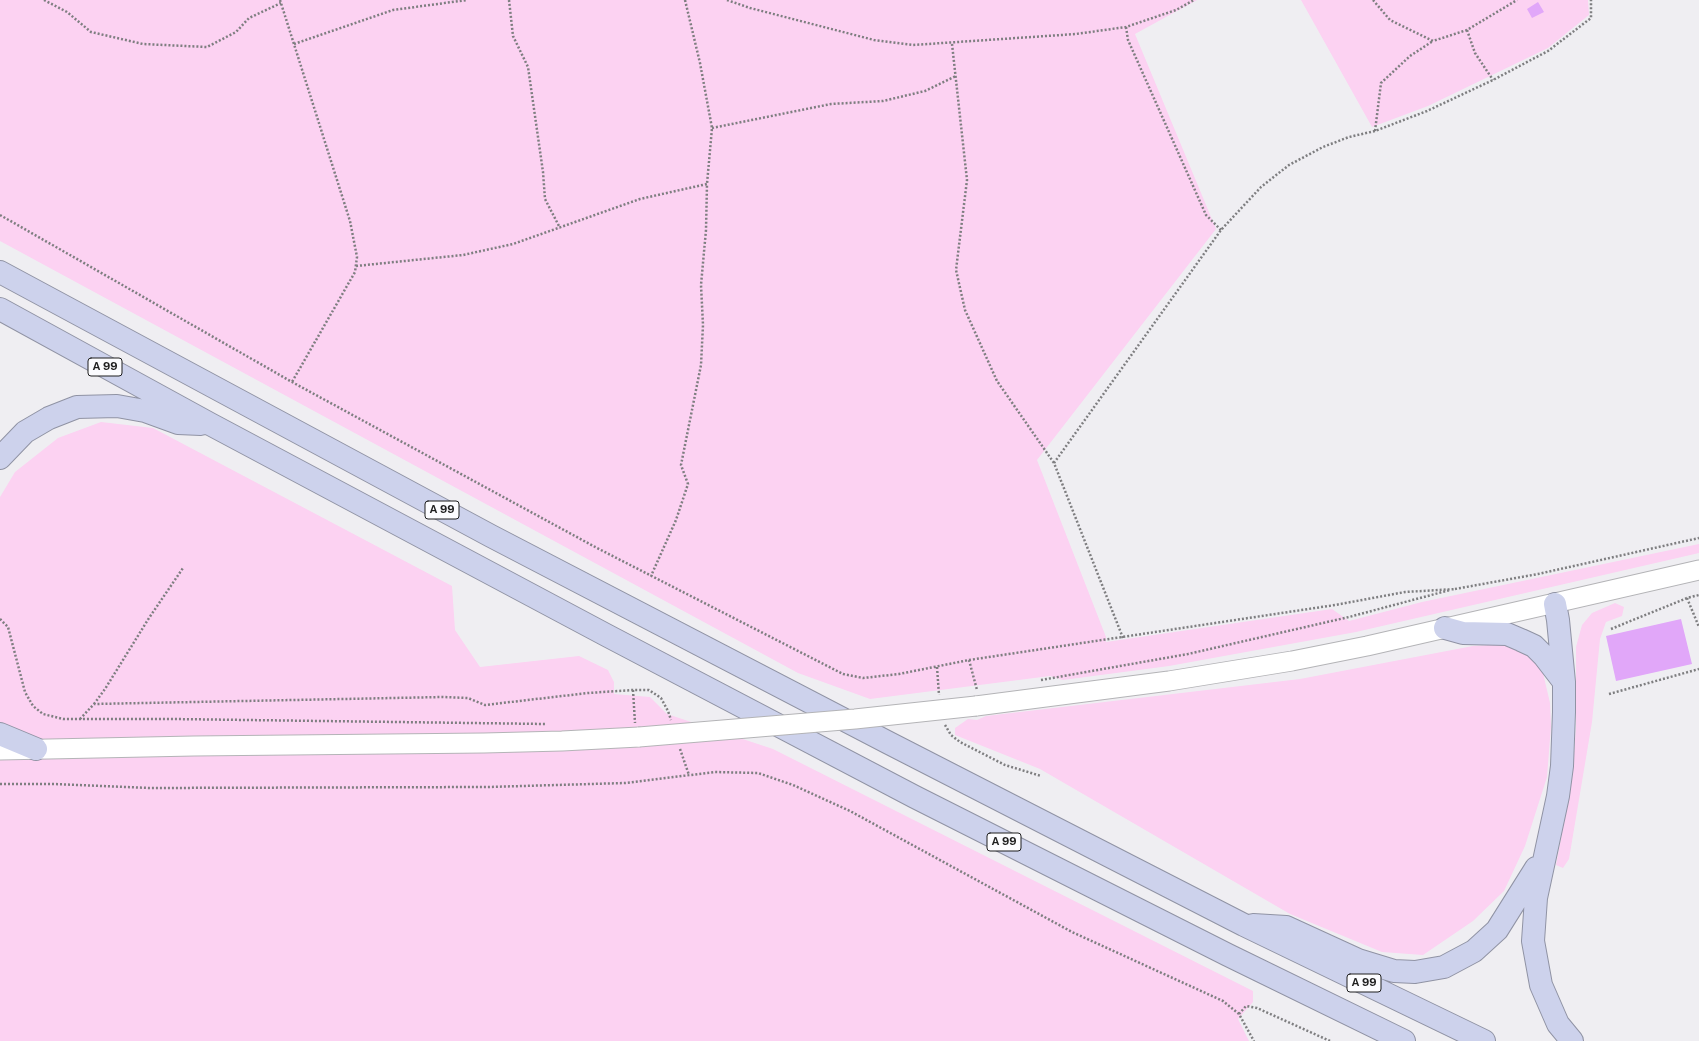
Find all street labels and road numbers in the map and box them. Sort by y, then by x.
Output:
road number: A 99 [88,358,122,376]
road number: A 99 [425,501,459,519]
road number: A 99 [987,833,1021,851]
road number: A 99 [1347,974,1381,992]

